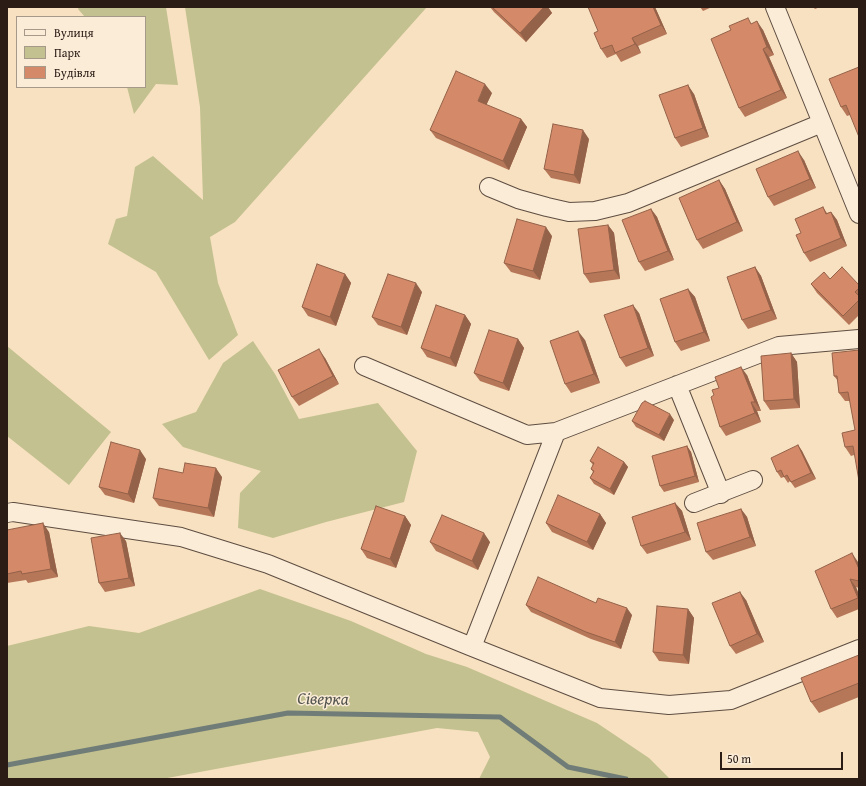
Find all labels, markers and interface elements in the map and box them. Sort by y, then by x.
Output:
legend [16,16,146,88]
text: Вулиця [54,24,94,41]
text: Парк [54,44,80,61]
text: Будівля [54,64,95,81]
water label: Сіверка [297,689,349,711]
scale bar [722,744,845,770]
text: 50 m [727,750,751,767]

